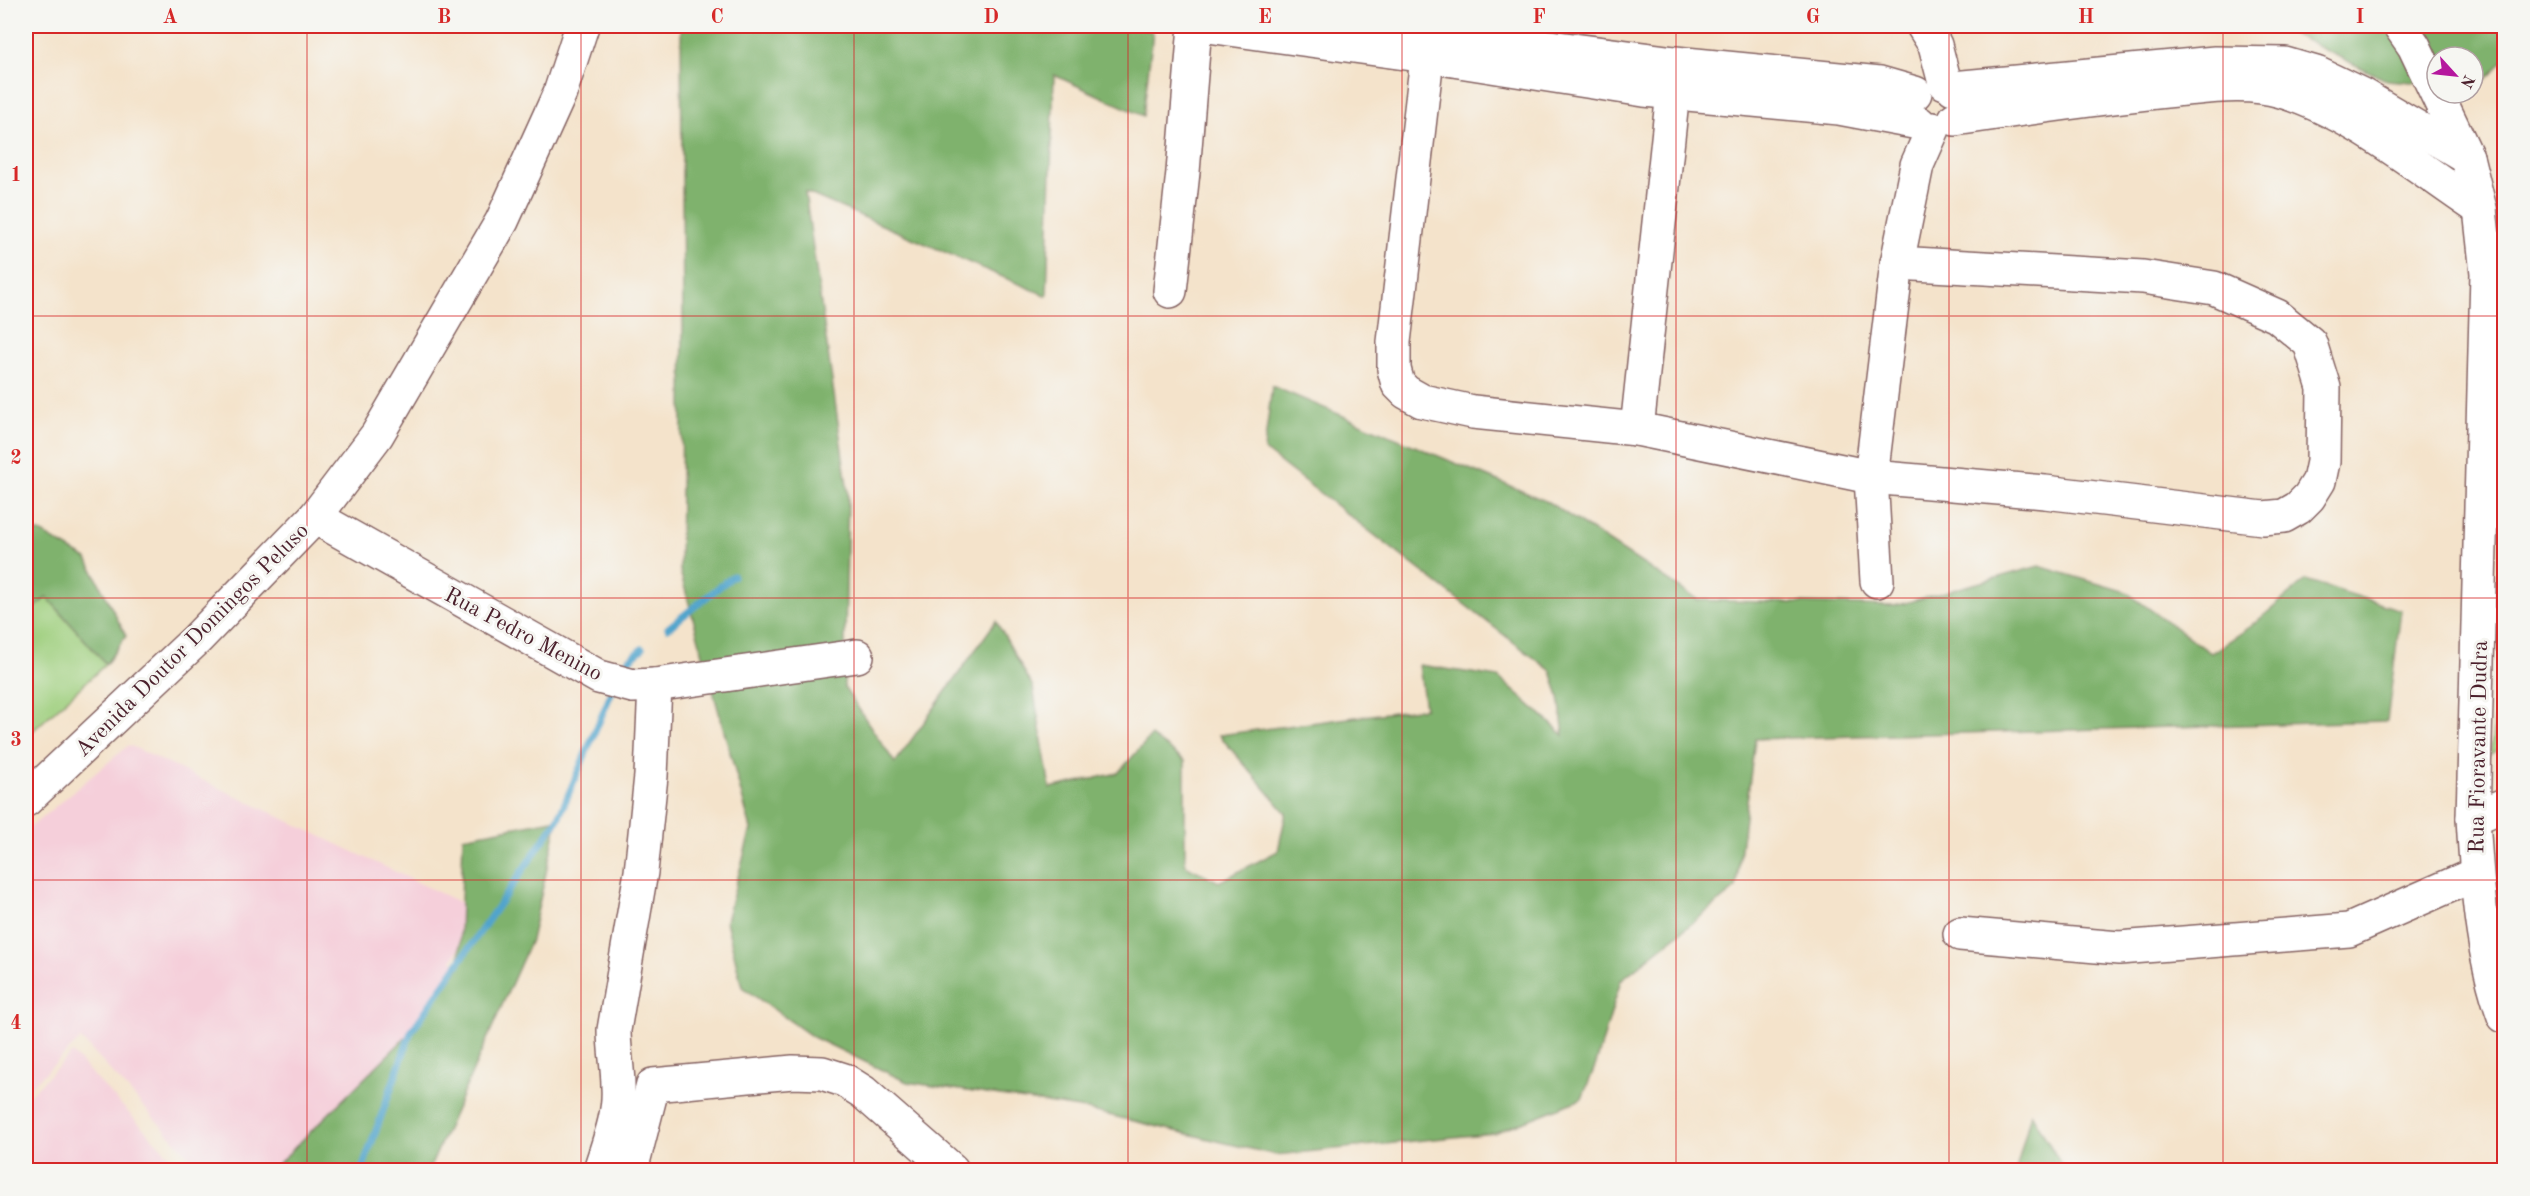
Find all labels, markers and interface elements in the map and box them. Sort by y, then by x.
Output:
text: A [162,8,178,28]
text: B [437,8,451,28]
text: C [710,8,724,28]
text: D [983,8,999,28]
text: E [1258,8,1272,28]
text: F [1532,8,1546,28]
text: G [1806,8,1820,28]
text: H [2078,8,2094,28]
text: I [2356,8,2364,28]
north arrow [2425,45,2485,105]
text: N [2456,72,2476,91]
text: 1 [10,166,22,186]
text: 2 [10,449,22,469]
street label: Avenida Doutor Domingos Peluso [71,519,313,761]
street label: Rua Pedro Menino [441,584,606,686]
street label: Rua Fioravante Dudra [2466,640,2492,854]
text: 3 [10,731,22,751]
text: 4 [10,1014,22,1034]

